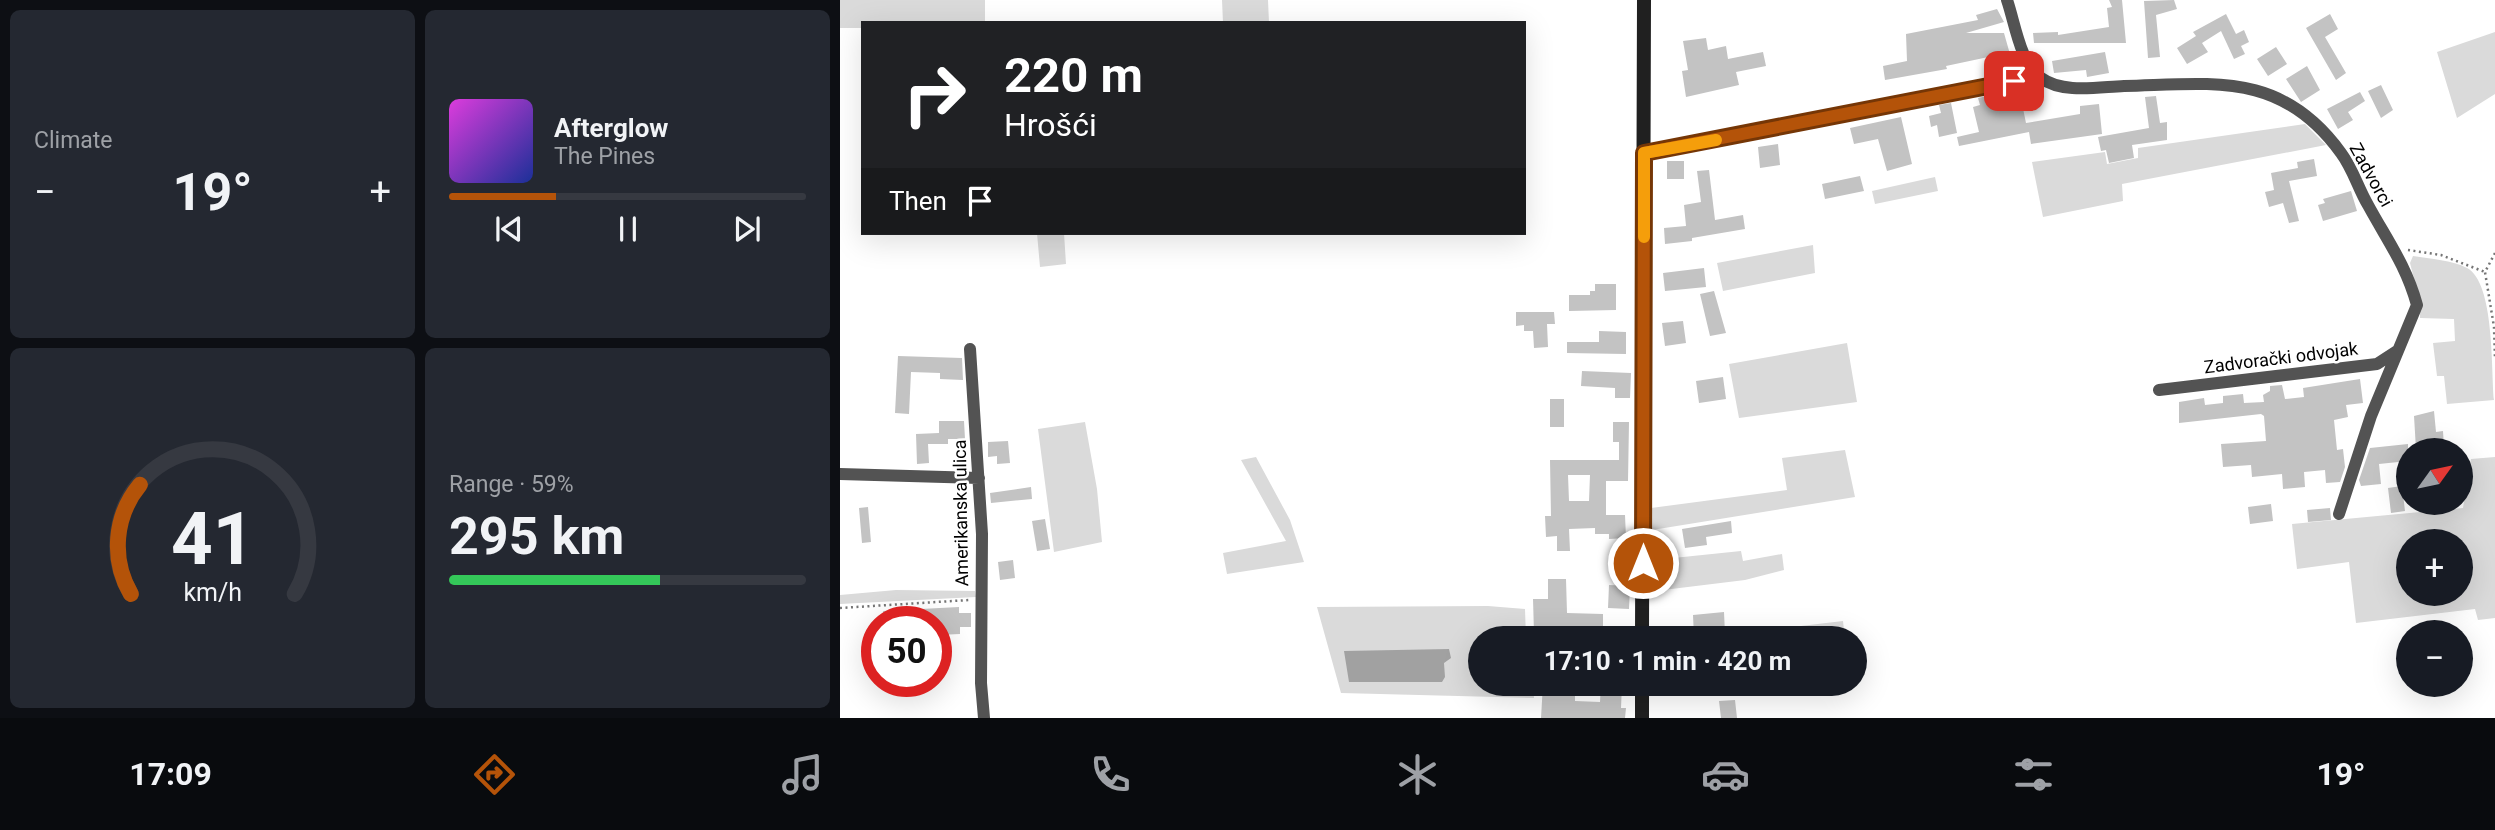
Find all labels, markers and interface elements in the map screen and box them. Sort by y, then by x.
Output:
text: 220 m [1004,47,1143,104]
icon: right [889,49,980,140]
pin [1984,51,2044,111]
icon: arrive [1995,62,2033,100]
text: Hrošći [1004,106,1097,144]
text: Afterglow [554,113,668,143]
text: Climate [34,127,113,154]
street label: Zadvorci [2345,139,2397,210]
text: The Pines [554,143,655,170]
text: 19° [173,162,253,223]
text: − [34,170,56,214]
text: + [369,170,391,214]
icon: arrive [961,182,999,220]
text: Then [889,186,947,216]
icon: previous [490,210,528,248]
icon: pause [609,210,647,248]
icon: next [728,210,766,248]
street label: Zadvorački odvojak [2203,338,2360,377]
north arrow [2396,438,2473,514]
map controls [2396,438,2473,697]
street label: Amerikanska ulica [949,439,972,587]
text: Range · 59% [449,471,574,498]
text: 41 [171,496,254,582]
text: 295 km [449,506,624,567]
position arrow [1606,526,1680,600]
button: + [2396,529,2473,606]
text: km/h [183,578,242,607]
speed limit sign: 50 [861,606,952,697]
button: − [2396,620,2473,697]
text: 17:10 · 1 min · 420 m [1544,646,1791,676]
icon: directions [470,750,519,799]
icon: music [778,750,827,799]
icon: phone [1086,750,1135,799]
icon: climate [1393,750,1442,799]
icon: car [1701,750,1750,799]
icon: filters [2009,750,2058,799]
text: 17:09 [129,755,212,793]
text: 19° [2316,755,2366,793]

